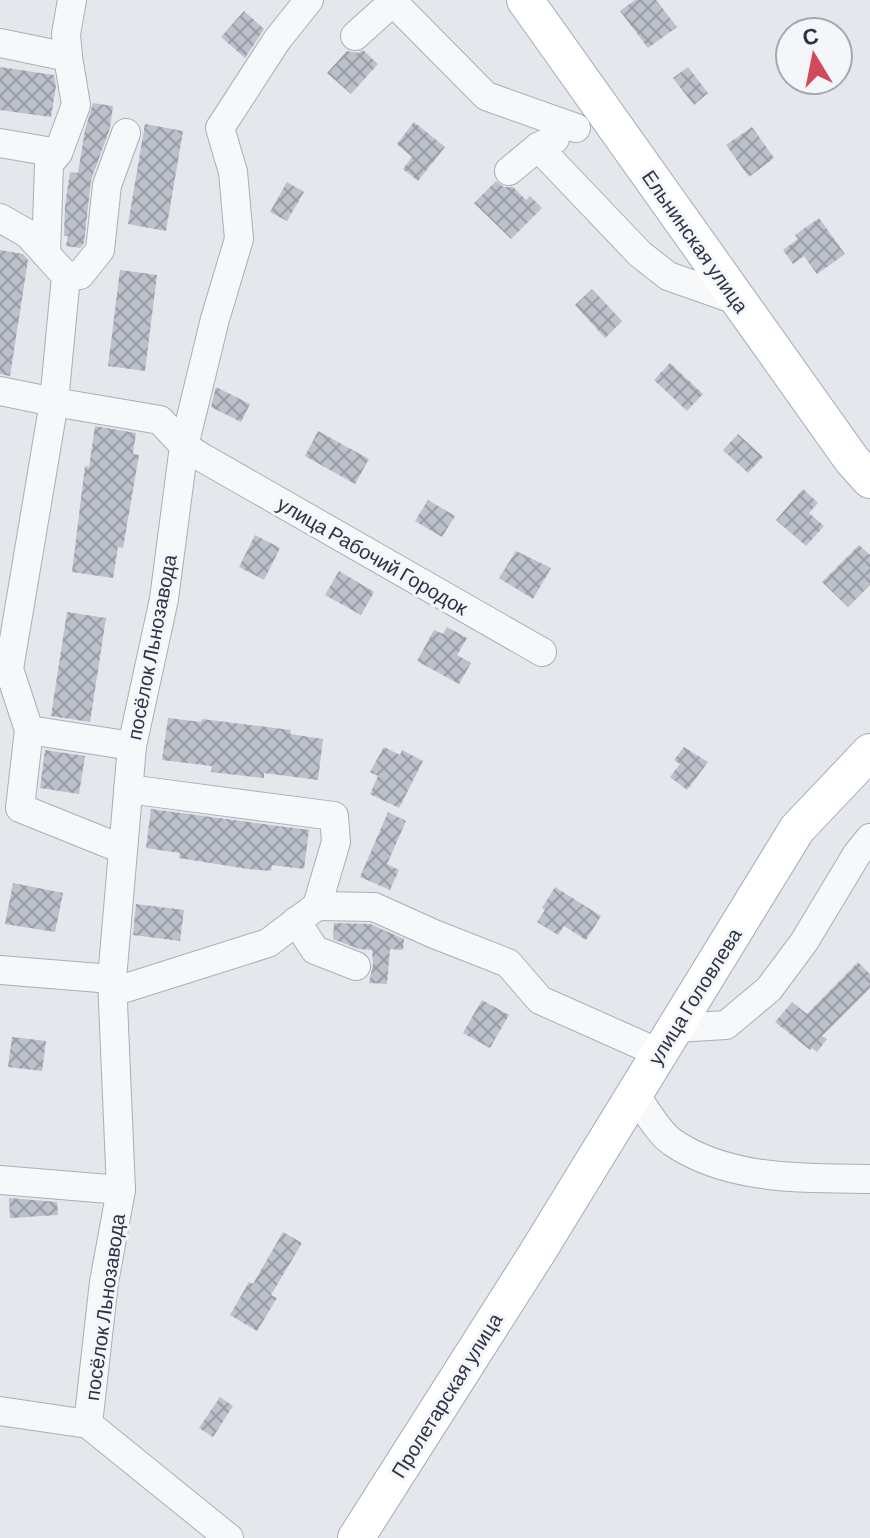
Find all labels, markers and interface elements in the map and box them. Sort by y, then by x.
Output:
north arrow [774,16,854,96]
text: С [800,21,821,50]
street label: Ельнинская улица [638,165,755,318]
street label: улица Рабочий Городок [274,491,473,619]
street label: посёлок Льнозавода [121,551,181,742]
street label: улица Головлева [642,922,746,1069]
street label: посёлок Льнозавода [79,1211,129,1402]
street label: Пролетарская улица [386,1307,507,1482]

